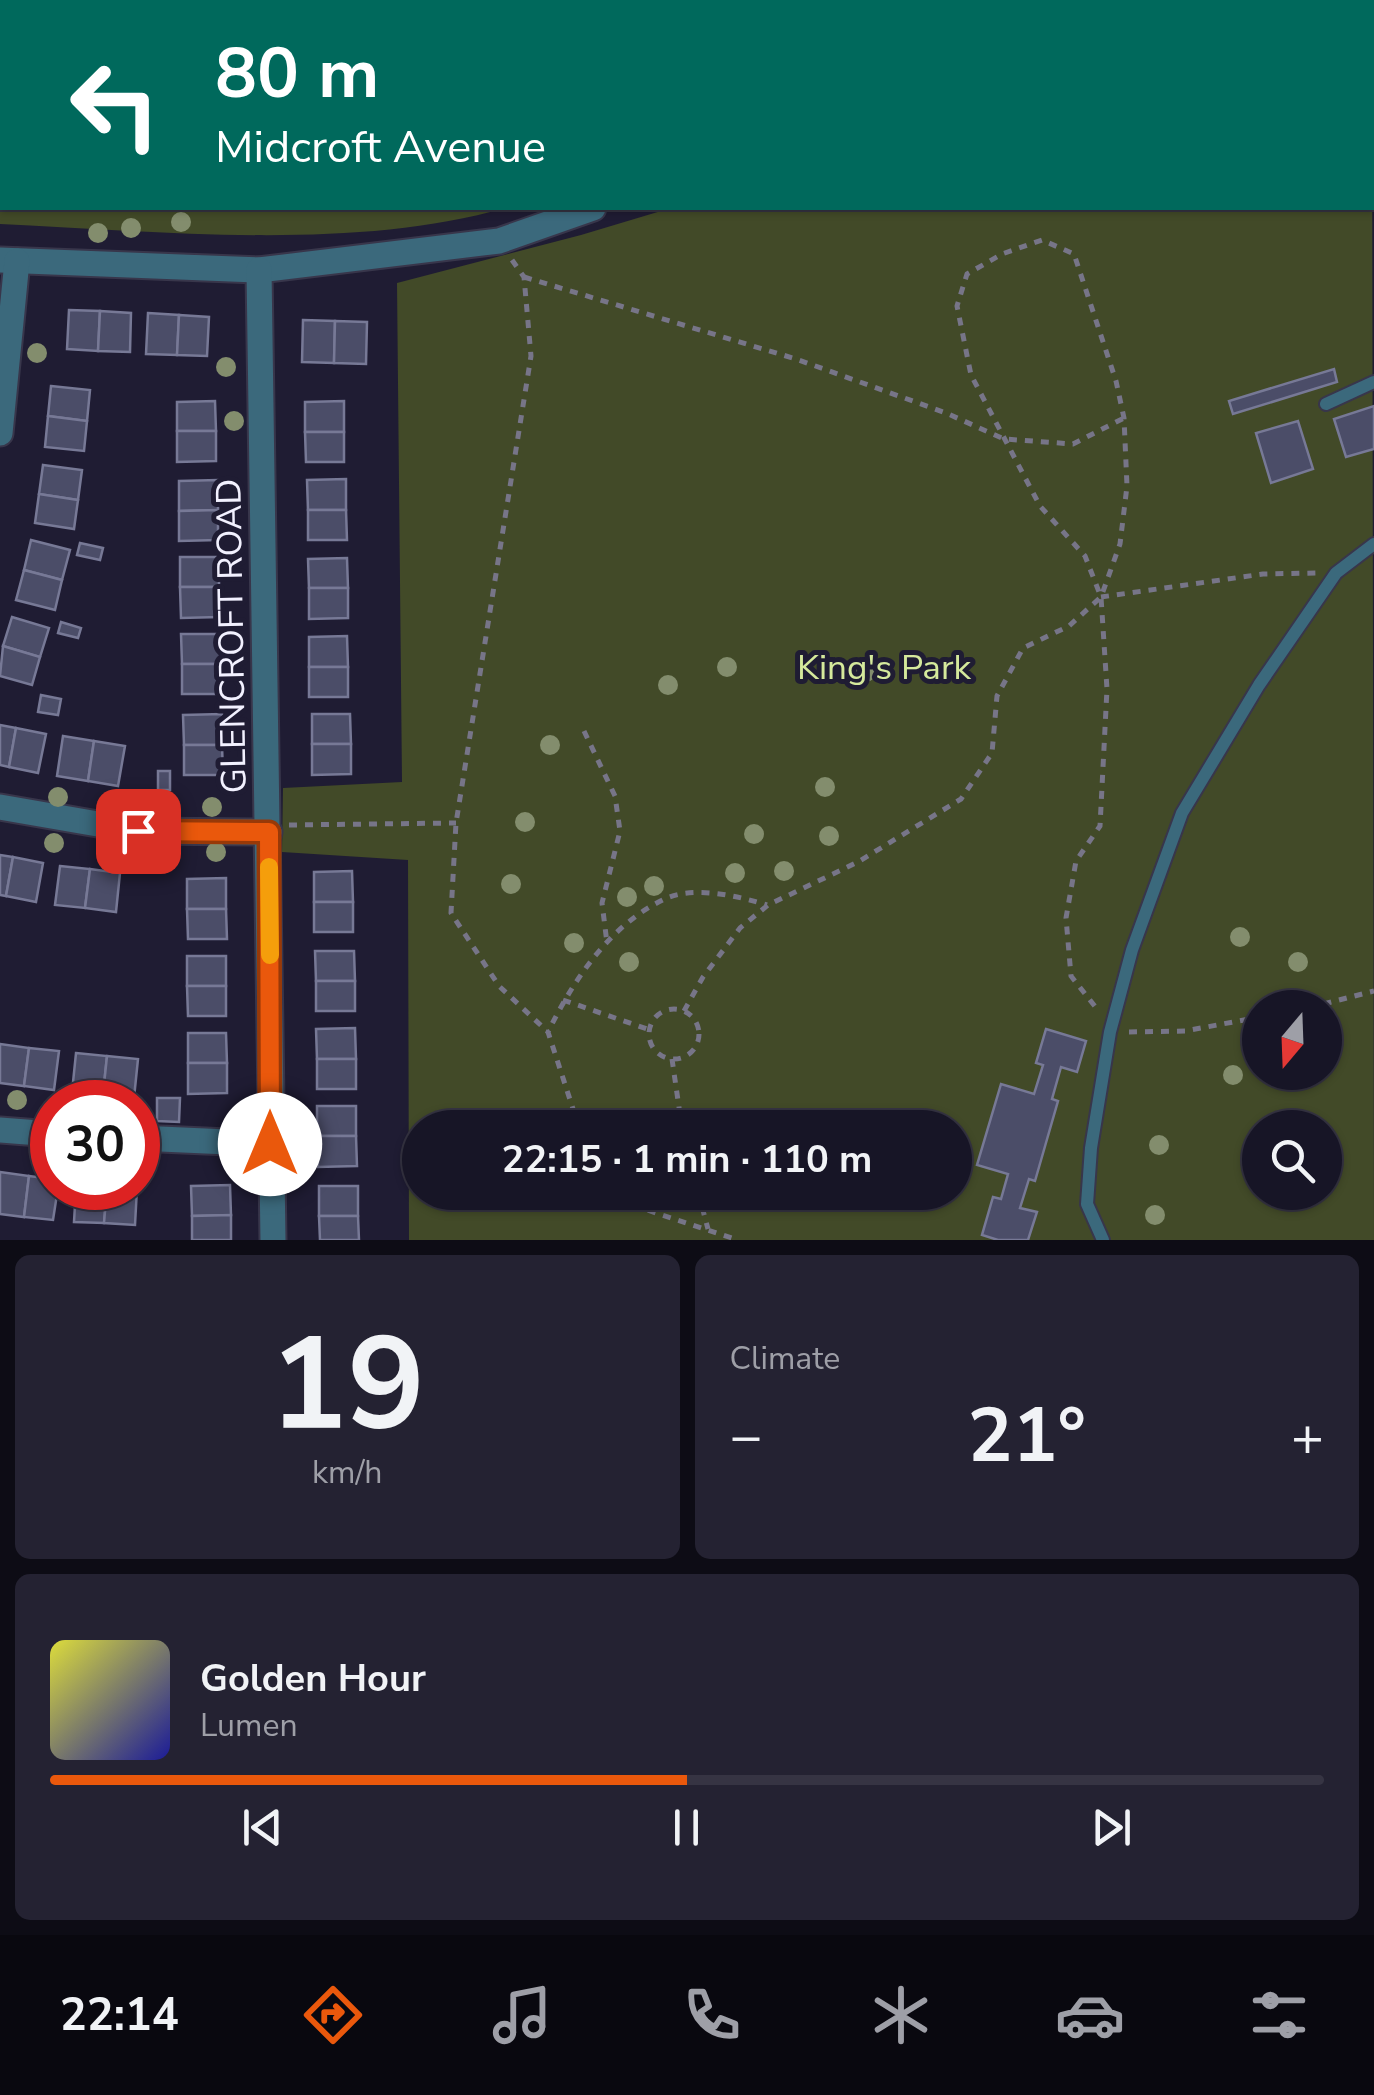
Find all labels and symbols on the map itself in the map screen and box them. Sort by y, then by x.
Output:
street label: GLENCROFT ROAD [205,478,258,794]
park label: King's Park [797,644,971,691]
pin [96,789,181,874]
north arrow [1242,990,1342,1090]
speed limit sign: 30 [30,1080,160,1210]
position arrow [218,1092,322,1196]

